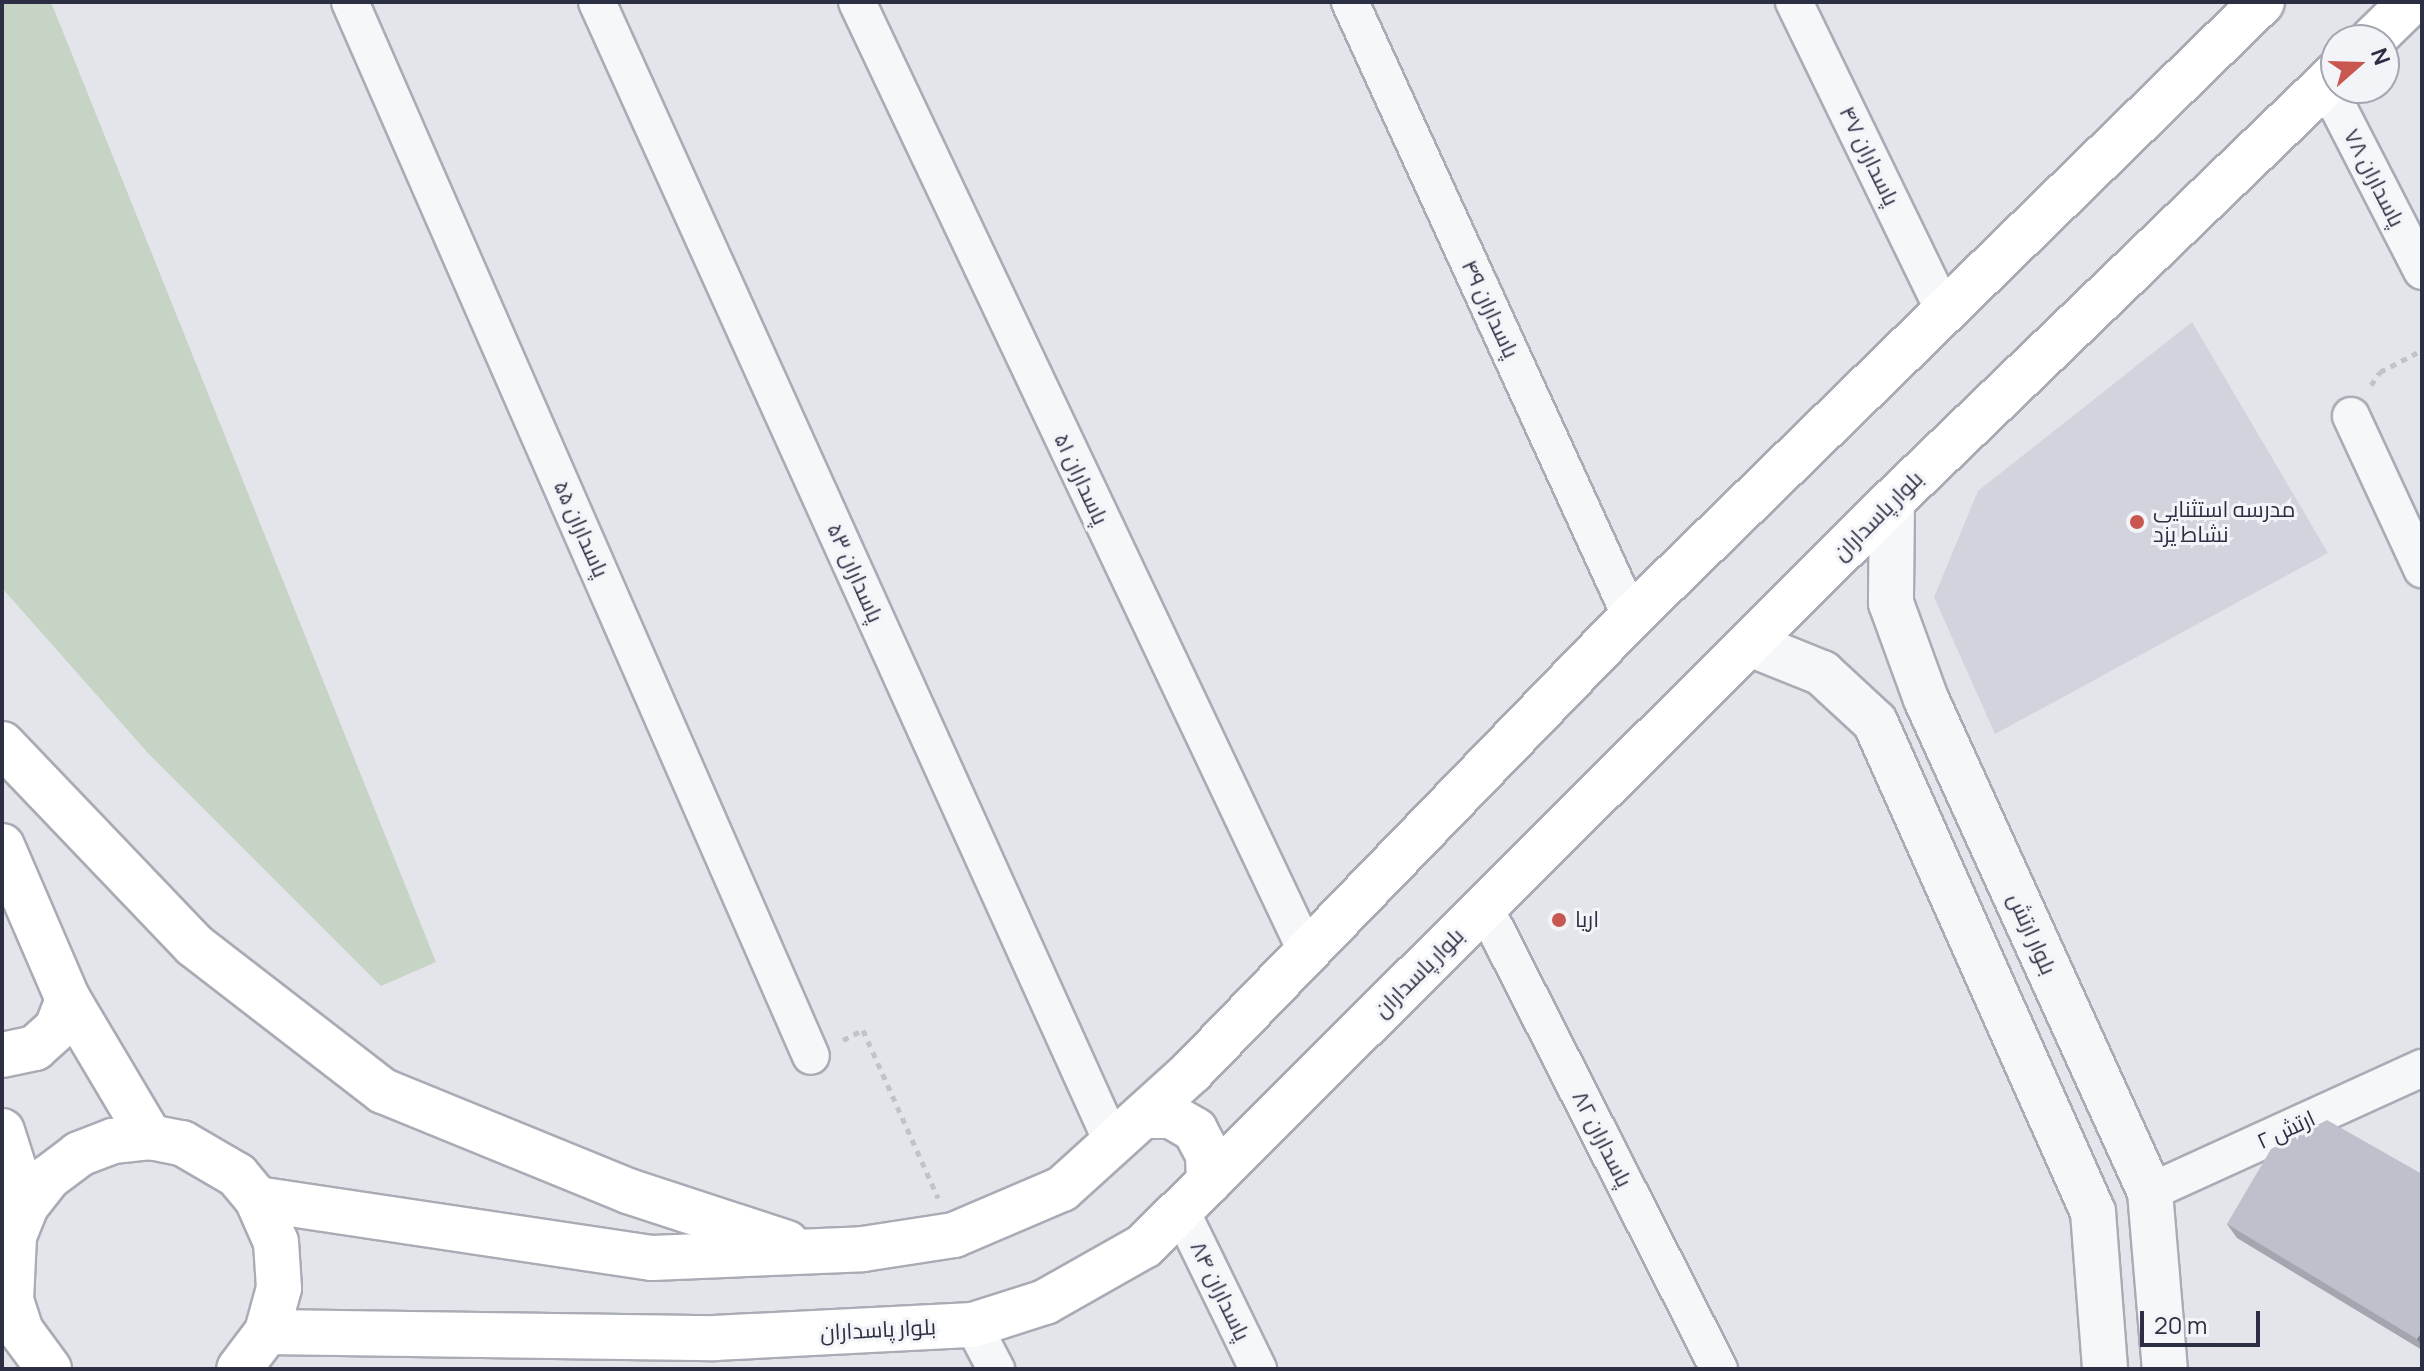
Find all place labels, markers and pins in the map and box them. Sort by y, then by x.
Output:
place label: مدرسه استثنایی نشاط یزد [2153,496,2295,548]
marker: مدرسه استثنایی نشاط یزد [2128,513,2146,531]
place label: اریا [1575,907,1599,933]
marker: اریا [1550,911,1568,929]

